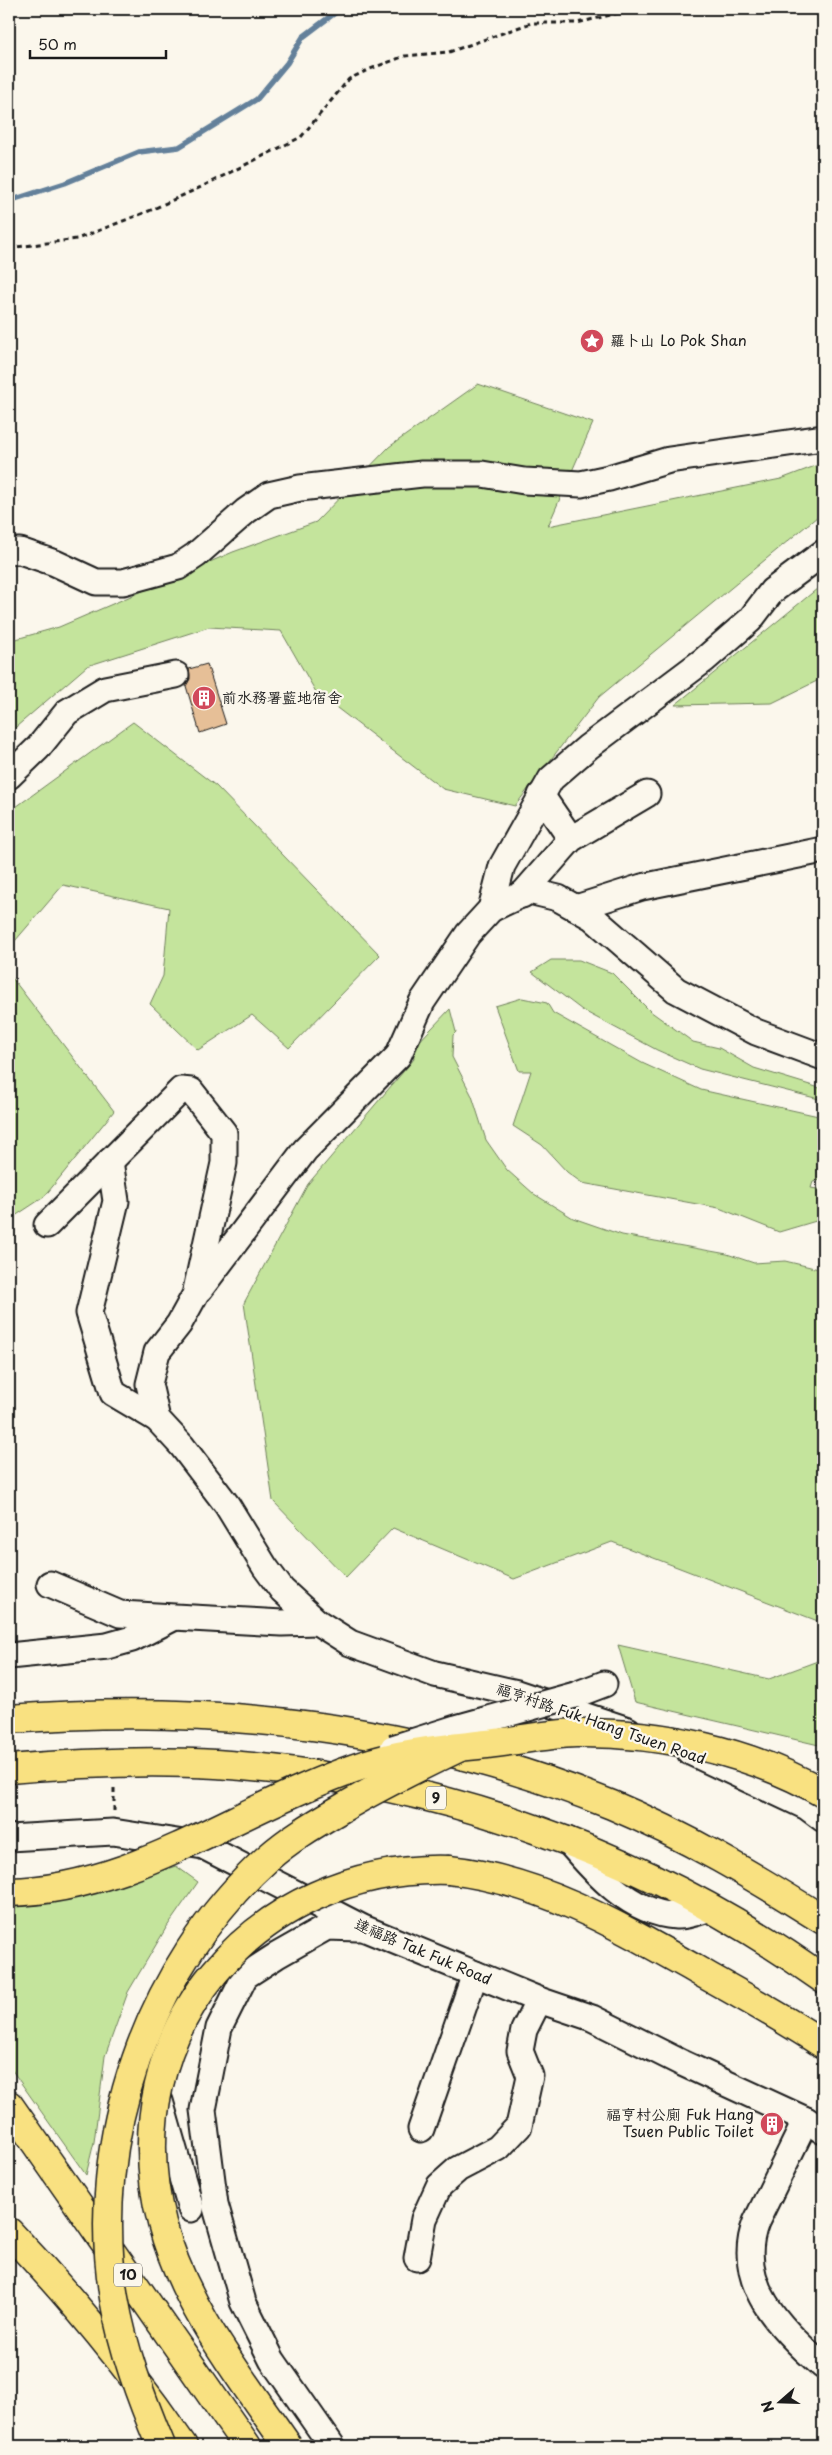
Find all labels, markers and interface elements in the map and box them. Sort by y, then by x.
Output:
scale bar [30,28,166,60]
text: 50 m [38,32,77,55]
place icon: 羅卜山 Lo Pok Shan [579,328,605,354]
place label: 羅卜山 Lo Pok Shan [610,328,747,351]
building icon: 前水務署藍地宿舍 [191,685,217,711]
place label: 前水務署藍地宿舍 [222,685,342,708]
street label: 福亨村路 Fuk Hang Tsuen Road [494,1676,709,1769]
road number: 9 [426,1786,446,1810]
street label: 達福路 Tak Fuk Road [352,1911,496,1990]
place label: 福亨村公廁 Fuk Hang Tsuen Public Toilet [606,2102,754,2142]
building icon: 福亨村公廁 Fuk Hang Tsuen Public Toilet [759,2111,785,2137]
road number: 10 [114,2264,142,2286]
north arrow [754,2378,804,2428]
text: N [756,2398,779,2415]

